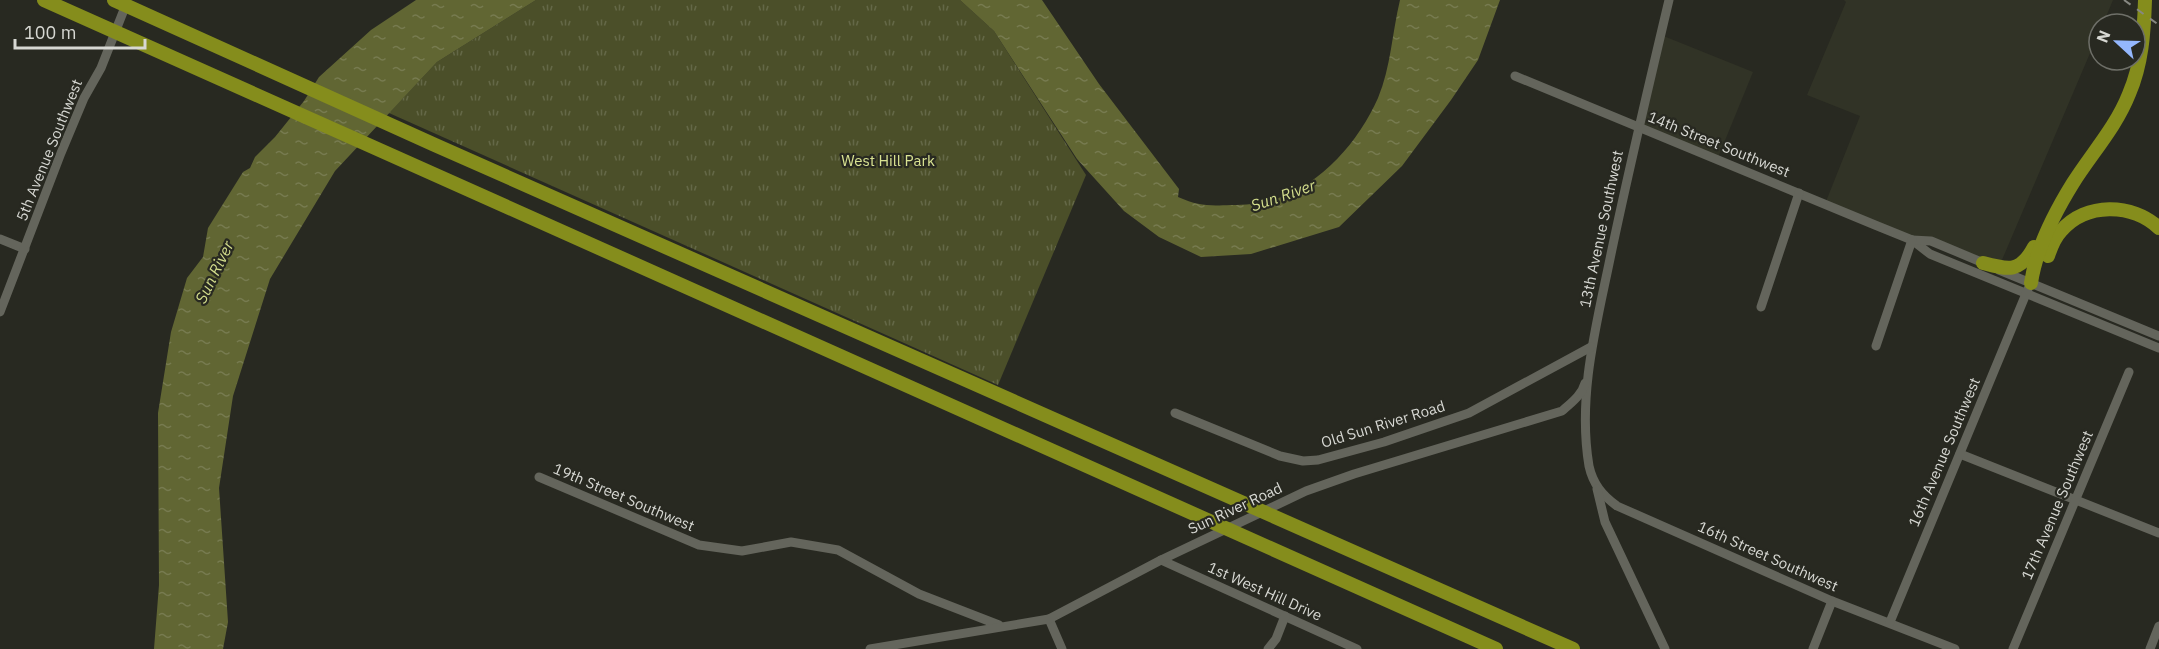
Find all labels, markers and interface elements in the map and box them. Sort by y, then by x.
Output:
scale bar [15,12,146,50]
north arrow [2087,12,2147,72]
text: 100 m [24,21,76,44]
text: N [2092,27,2115,46]
street label: 5th Avenue Southwest [12,76,86,224]
street label: 14th Street Southwest [1645,107,1793,181]
street label: 13th Avenue Southwest [1575,149,1627,309]
park label: West Hill Park [841,151,935,170]
water label: Sun River [1248,174,1319,215]
water label: Sun River [190,237,238,306]
street label: 16th Avenue Southwest [1904,374,1984,530]
street label: Old Sun River Road [1319,396,1447,452]
street label: 17th Avenue Southwest [2017,427,2097,583]
street label: 19th Street Southwest [551,459,697,535]
street label: Sun River Road [1185,478,1285,538]
street label: 16th Street Southwest [1695,517,1841,595]
street label: 1st West Hill Drive [1205,557,1325,625]

